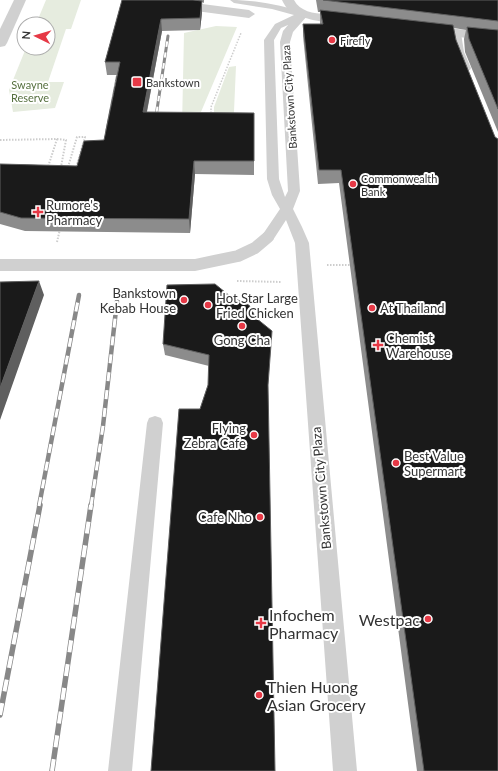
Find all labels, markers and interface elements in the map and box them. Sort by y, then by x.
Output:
north arrow [16,16,56,56]
text: N [19,30,32,40]
place label: Firefly [340,34,371,47]
marker: Firefly [327,35,337,45]
street label: Bankstown City Plaza [279,45,299,149]
marker: Bankstown [131,76,143,88]
place label: Bankstown [146,76,200,89]
park label: Swayne Reserve [11,78,49,104]
place label: Commonwealth Bank [361,172,437,198]
marker: Commonwealth Bank [348,179,358,189]
place label: Rumore's Pharmacy [46,197,103,228]
marker: Rumore's Pharmacy [33,207,43,217]
place label: Bankstown Kebab House [100,285,176,316]
place label: Hot Star Large Fried Chicken [216,290,298,321]
marker: Bankstown Kebab House [179,295,189,305]
marker: Hot Star Large Fried Chicken [203,300,213,310]
place label: At Thailand [380,300,444,316]
marker: At Thailand [367,303,377,313]
marker: Gong Cha [237,321,247,331]
place label: Chemist Warehouse [386,330,451,361]
place label: Gong Cha [214,332,270,348]
marker: Chemist Warehouse [373,340,383,350]
place label: Flying Zebra Cafe [184,420,246,451]
street label: Bankstown City Plaza [308,426,334,550]
marker: Flying Zebra Cafe [249,430,259,440]
place label: Best Value Supermart [404,448,464,479]
marker: Best Value Supermart [391,458,401,468]
place label: Cafe Nho [198,509,252,525]
marker: Cafe Nho [255,512,265,522]
place label: Infochem Pharmacy [269,605,339,642]
place label: Westpac [359,610,420,629]
marker: Westpac [423,614,433,624]
marker: Infochem Pharmacy [256,618,266,628]
place label: Thien Huong Asian Grocery [267,677,366,714]
marker: Thien Huong Asian Grocery [254,690,264,700]

